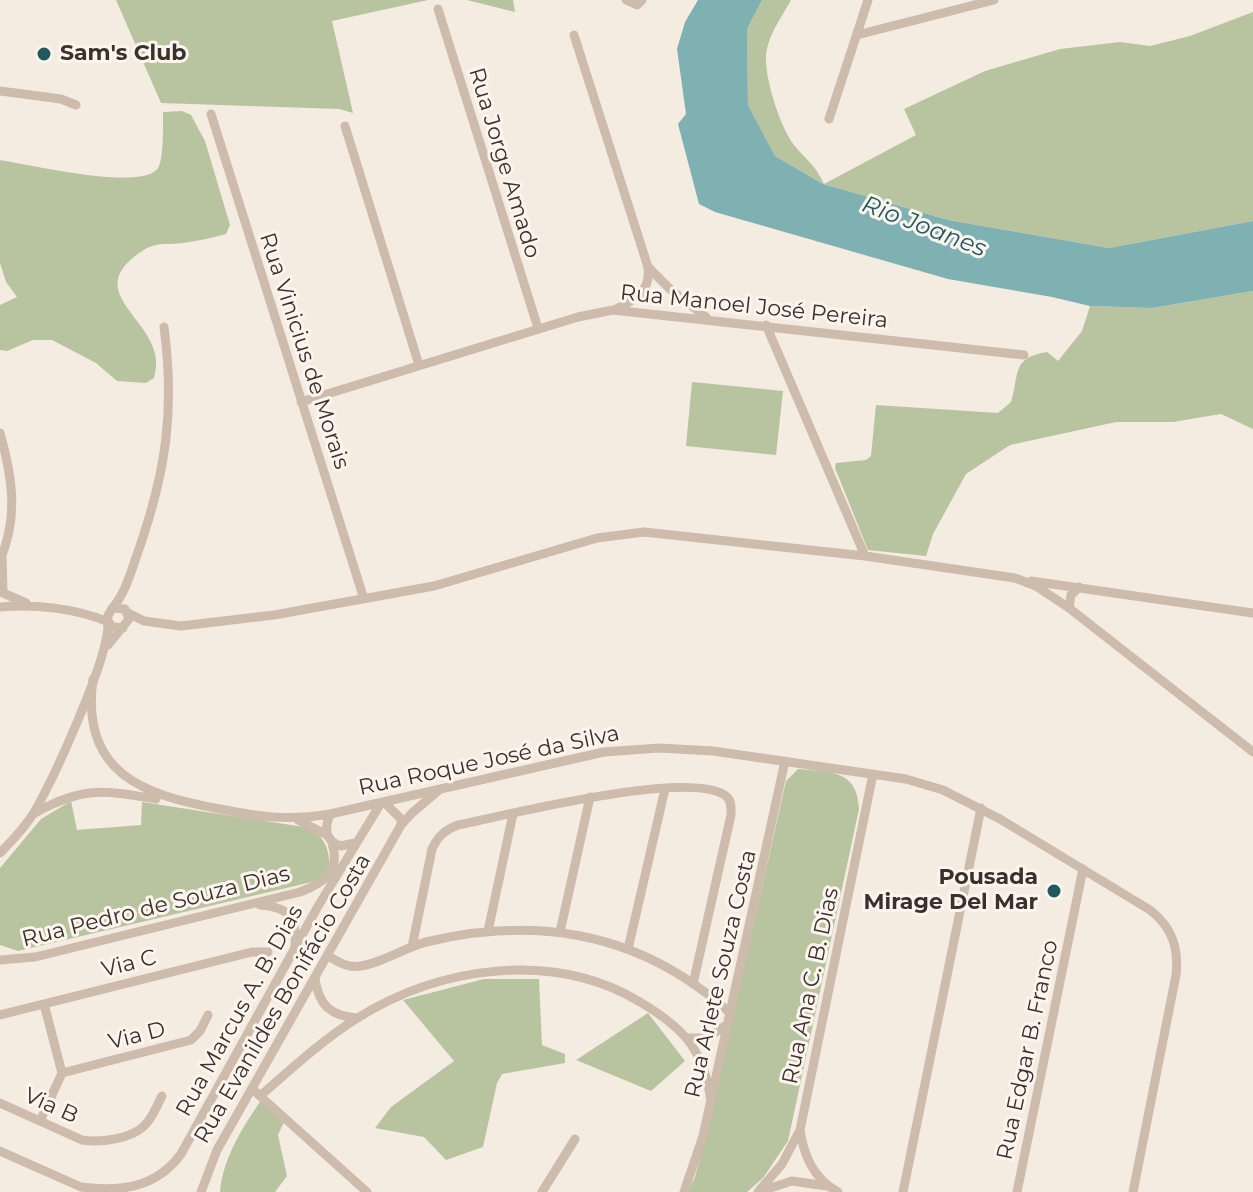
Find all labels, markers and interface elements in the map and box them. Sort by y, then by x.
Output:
place label: Sam's Club [60,41,186,67]
marker: Sam's Club [35,45,53,63]
street label: Rua Jorge Amado [462,65,546,261]
water label: Rio Joanes [858,190,990,264]
street label: Rua Vinicius de Morais [253,230,355,472]
street label: Rua Manoel José Pereira [619,280,889,334]
street label: Rua Roque José da Silva [356,720,622,802]
street label: Rua Arlete Souza Costa [680,847,762,1101]
street label: Rua Evanildes Bonifácio Costa [189,850,377,1148]
street label: Rua Pedro de Souza Dias [19,861,293,953]
place label: Pousada Mirage Del Mar [864,865,1038,916]
marker: Pousada Mirage Del Mar [1045,882,1063,900]
street label: Rua Ana C. B. Dias [777,885,845,1087]
street label: Rua Marcus A. B. Dias [171,901,309,1121]
street label: Rua Edgar B. Franco [992,938,1064,1162]
street label: Via C [99,945,159,983]
street label: Via D [106,1016,168,1056]
street label: Via B [20,1083,82,1129]

